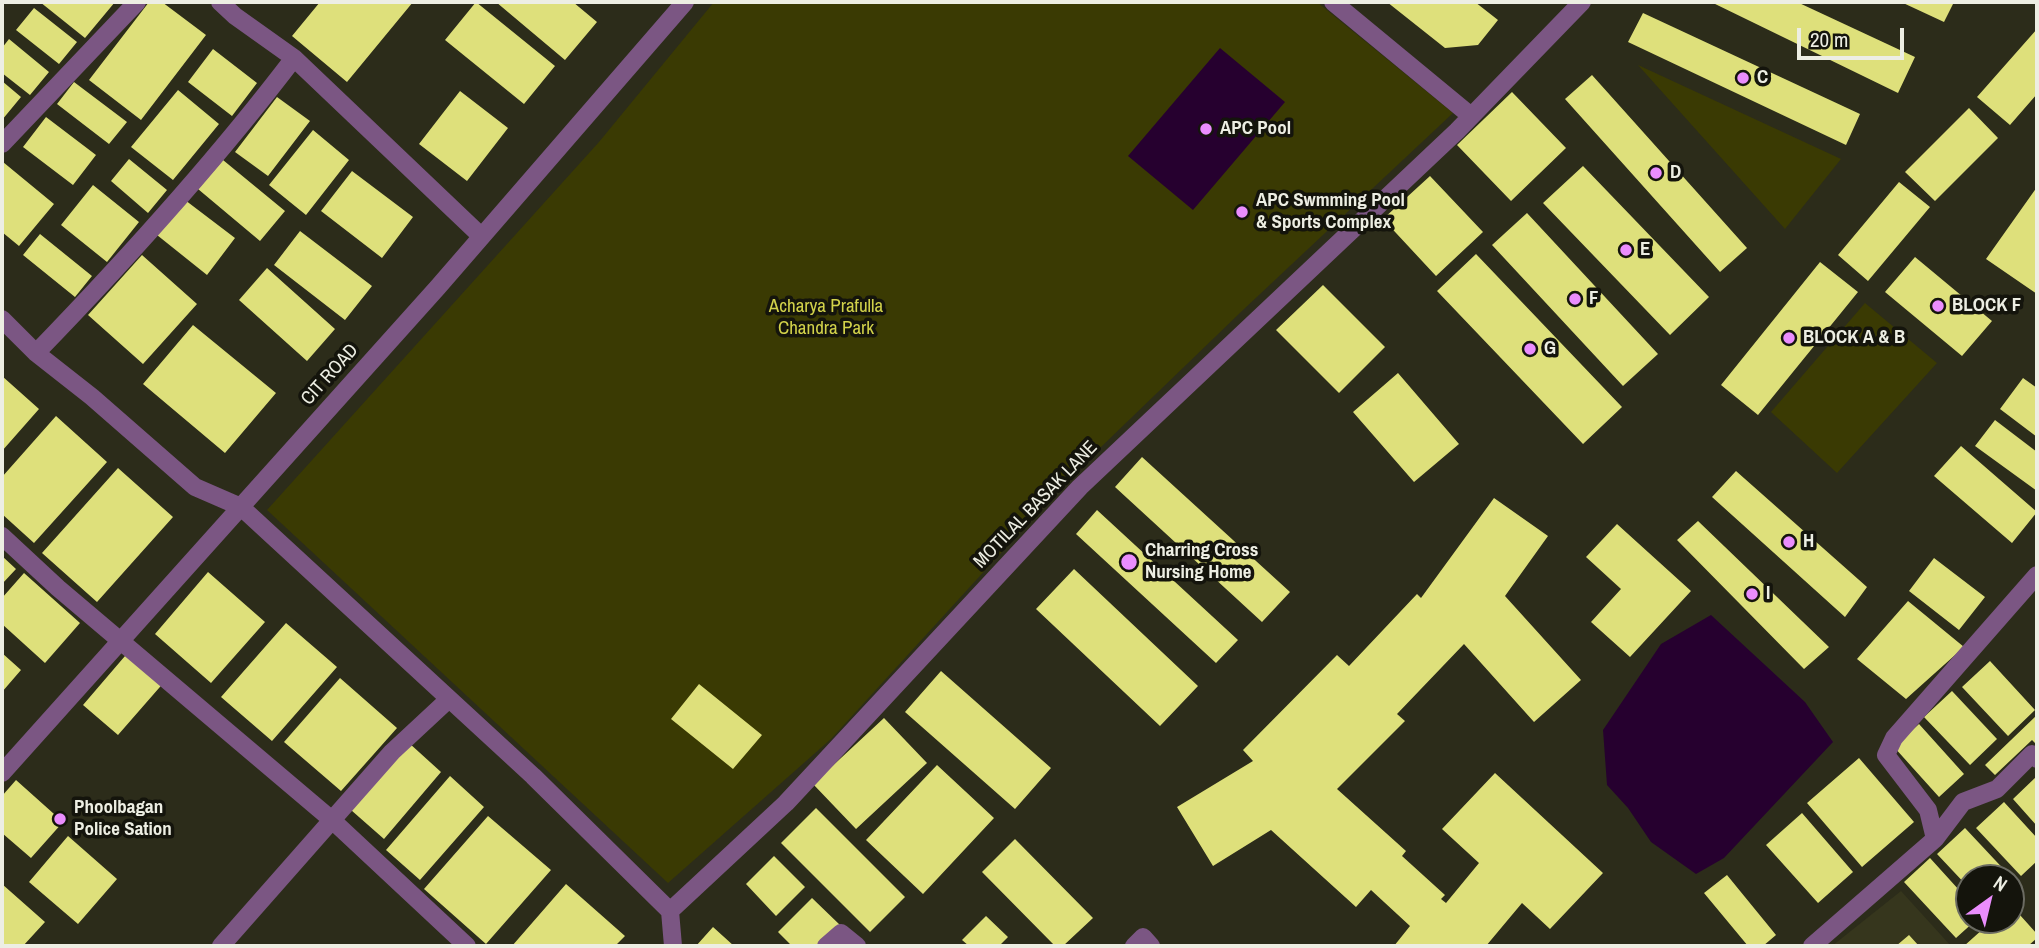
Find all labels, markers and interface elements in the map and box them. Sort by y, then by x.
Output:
scale bar [1801,14,1908,58]
text: 20 m [1810,25,1848,54]
place label: C [1757,67,1768,89]
marker: C [1735,70,1751,86]
place label: APC Pool [1220,118,1291,140]
marker: APC Pool [1198,121,1214,137]
place label: D [1670,162,1681,184]
marker: D [1648,165,1664,181]
place label: APC Swmming Pool & Sports Complex [1256,190,1405,234]
marker: APC Swmming Pool & Sports Complex [1234,204,1250,220]
place label: E [1640,239,1650,261]
marker: E [1618,242,1634,258]
place label: F [1589,288,1599,310]
marker: F [1567,291,1583,307]
place label: BLOCK F [1952,295,2021,317]
park label: Acharya Prafulla Chandra Park [769,296,883,340]
marker: BLOCK F [1930,298,1946,314]
place label: BLOCK A & B [1803,327,1905,349]
marker: BLOCK A & B [1781,330,1797,346]
place label: G [1544,338,1556,360]
street label: CIT ROAD [297,340,363,410]
marker: G [1522,341,1538,357]
street label: MOTILAL BASAK LANE [969,437,1103,573]
place label: H [1803,531,1814,553]
marker: H [1781,534,1797,550]
place label: Charring Cross Nursing Home [1145,540,1258,584]
marker: Charring Cross Nursing Home [1119,552,1139,572]
place label: I [1766,583,1770,605]
marker: I [1744,586,1760,602]
place label: Phoolbagan Police Sation [74,797,172,841]
marker: Phoolbagan Police Sation [52,811,68,827]
north arrow [1955,864,2025,934]
text: N [1989,869,2013,897]

